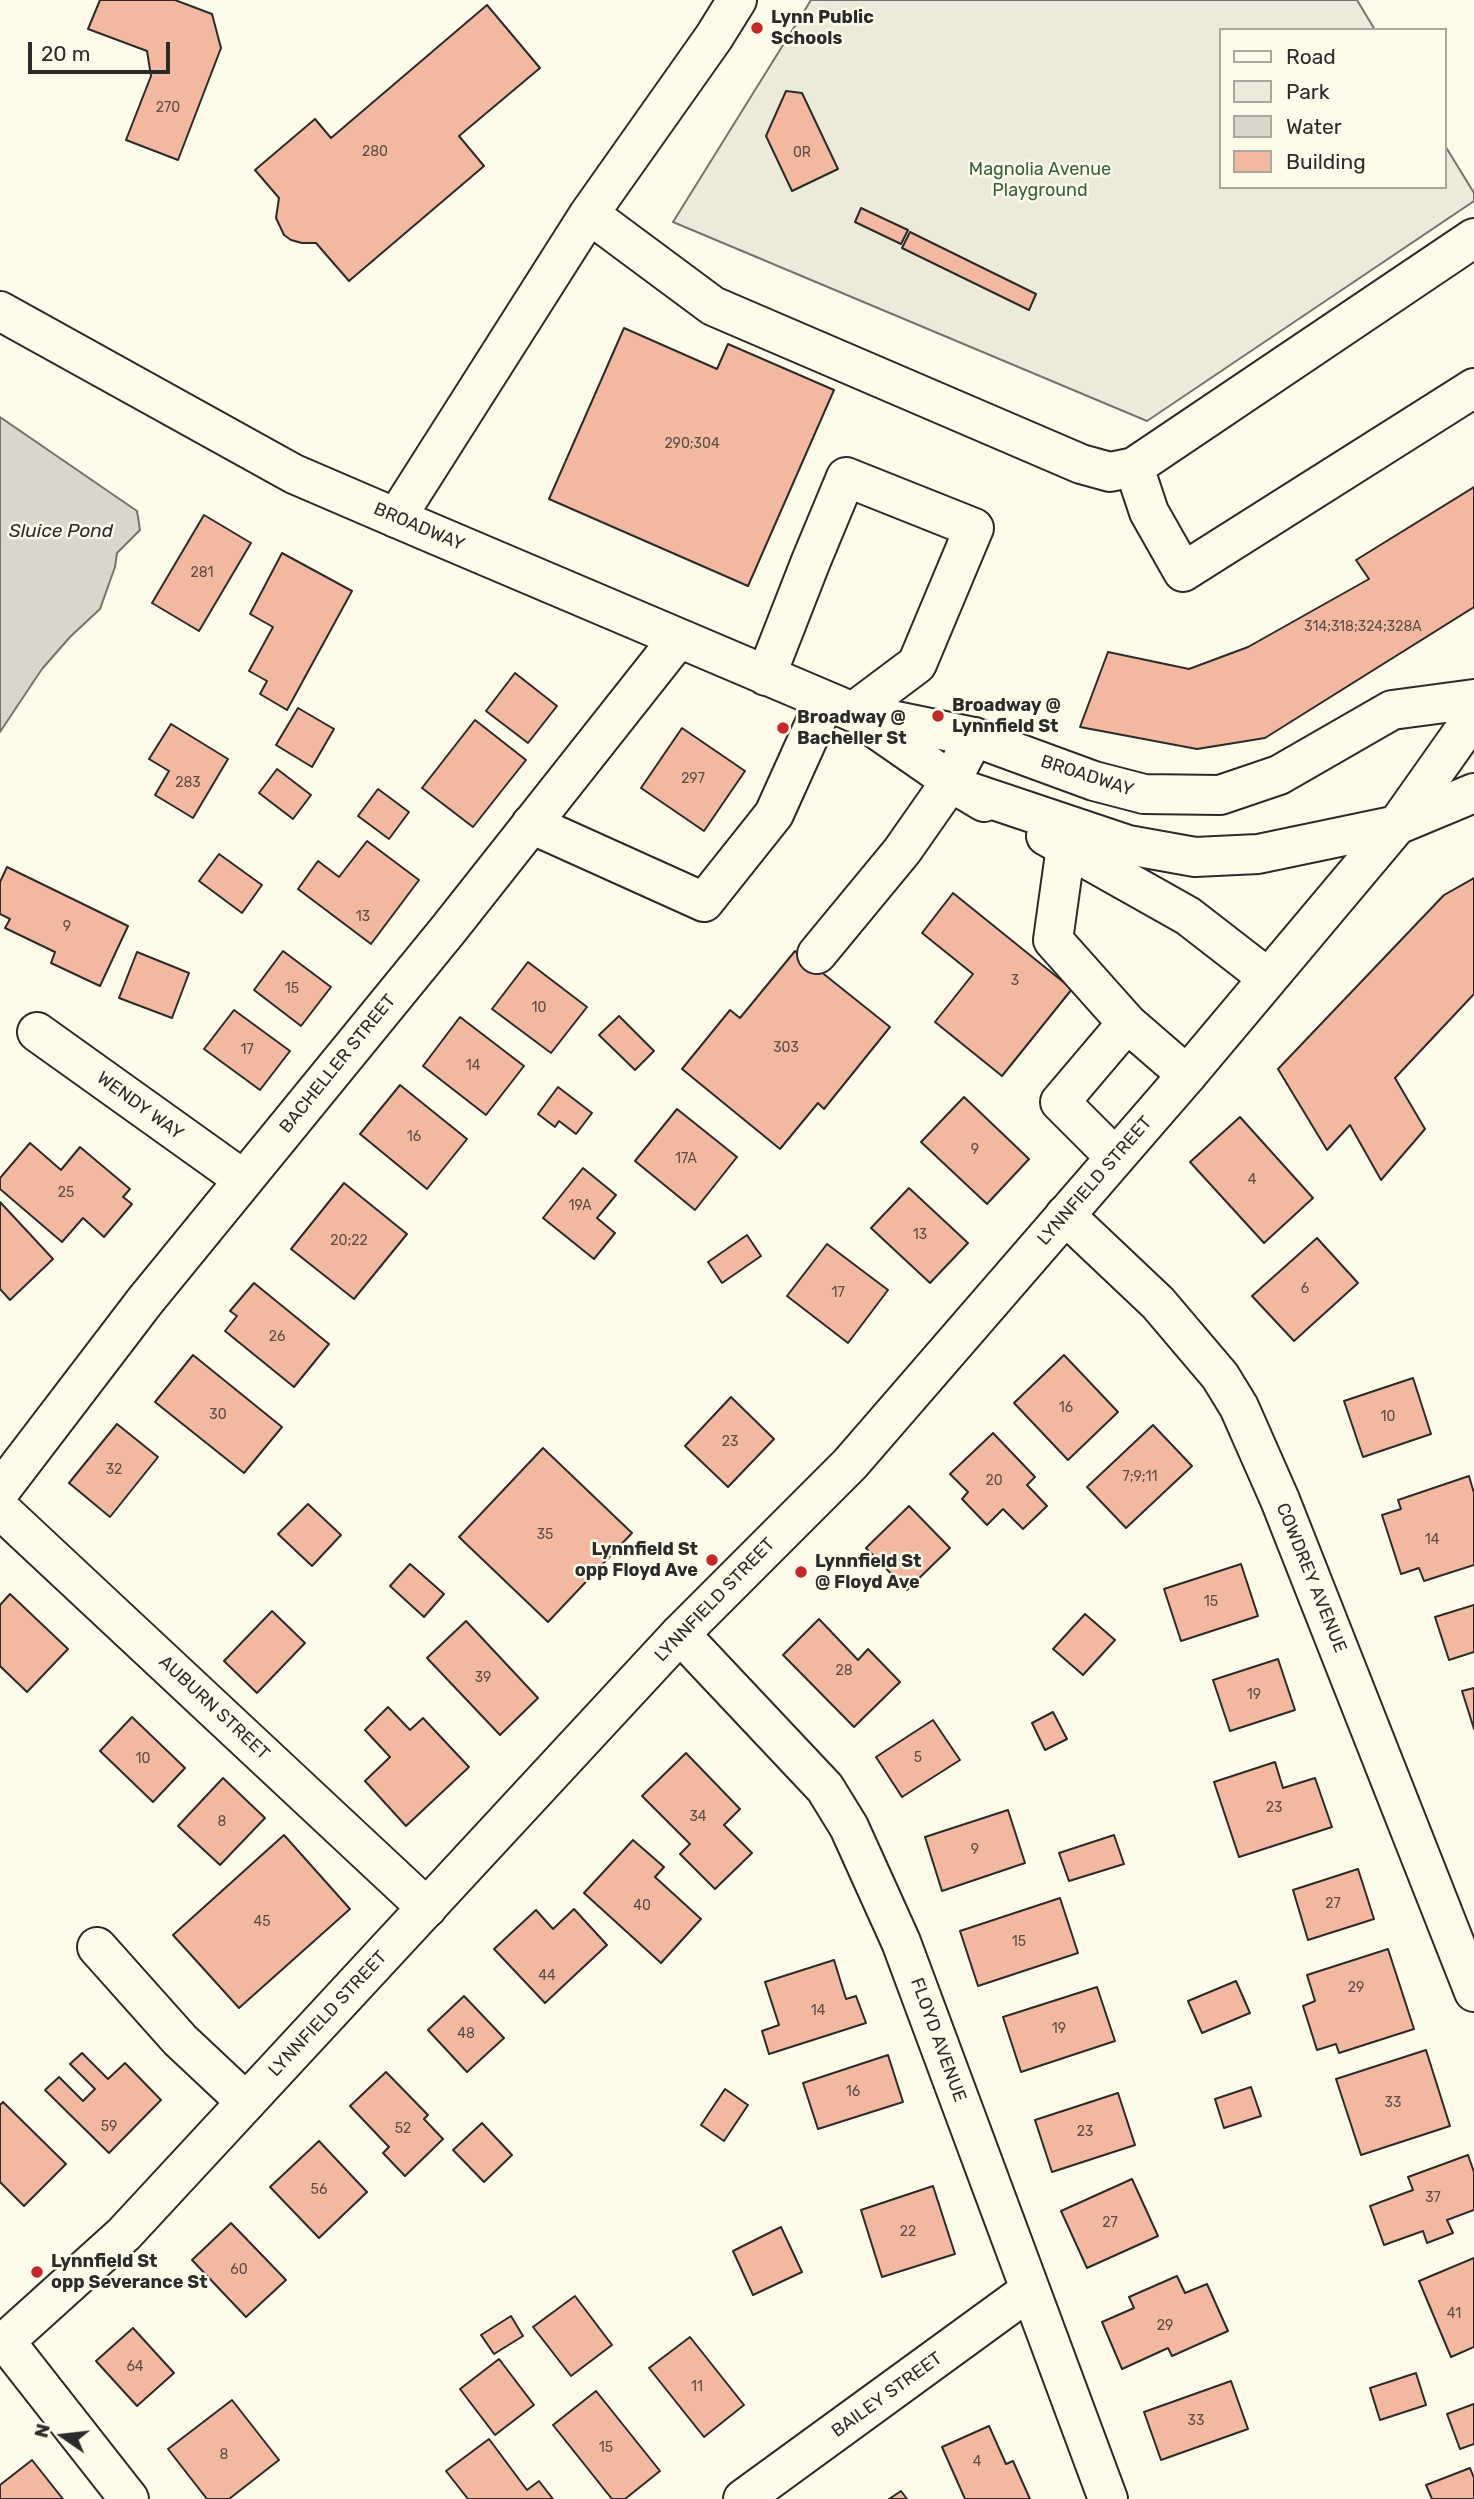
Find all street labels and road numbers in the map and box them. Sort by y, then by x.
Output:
street label: BROADWAY [370,498,468,556]
street label: BROADWAY [1038,751,1136,801]
street label: BACHELLER STREET [275,990,401,1138]
street label: WENDY WAY [92,1067,188,1145]
street label: LYNNFIELD STREET [1033,1112,1157,1250]
street label: COWDREY AVENUE [1271,1500,1351,1656]
street label: LYNNFIELD STREET [650,1534,780,1666]
street label: AUBURN STREET [154,1651,274,1765]
street label: LYNNFIELD STREET [264,1947,392,2081]
street label: FLOYD AVENUE [906,1975,970,2105]
street label: BAILEY STREET [827,2348,947,2442]

